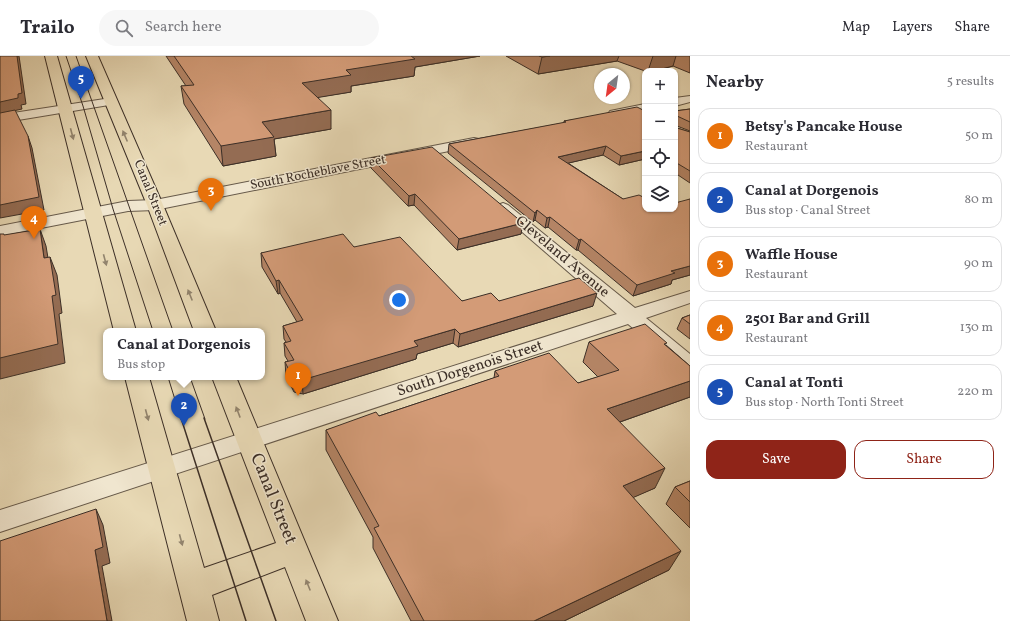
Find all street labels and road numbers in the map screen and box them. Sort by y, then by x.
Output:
street label: South Rocheblave Street [249,151,388,195]
street label: Canal Street [129,157,172,229]
street label: Cleveland Avenue [510,211,614,303]
street label: South Dorgenois Street [394,336,546,402]
street label: Canal Street [243,450,303,548]

